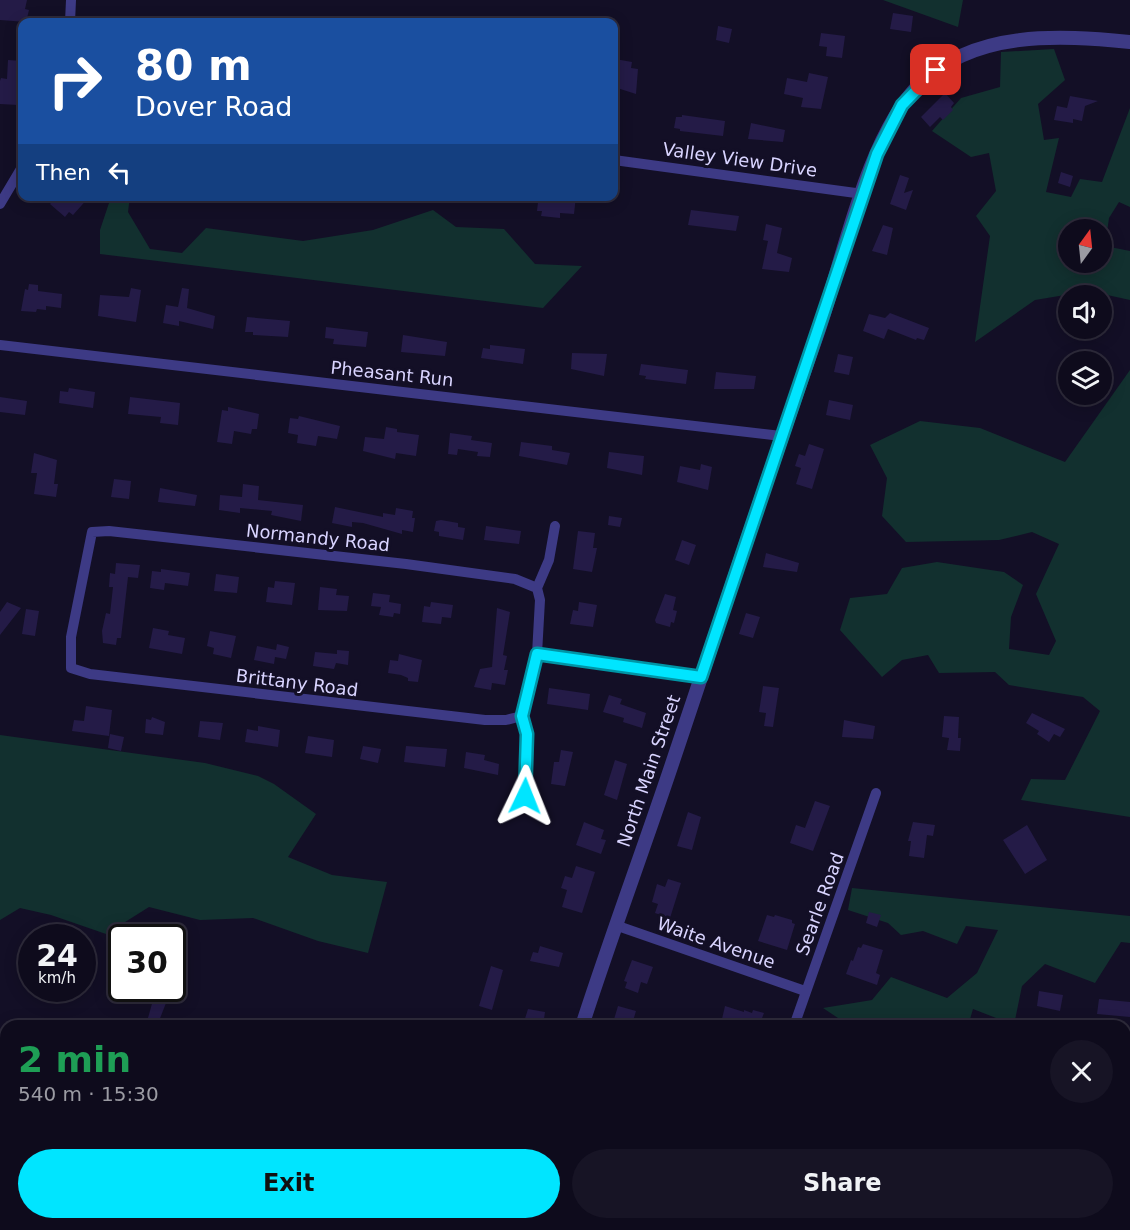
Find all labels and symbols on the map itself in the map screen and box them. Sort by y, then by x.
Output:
pin [910,44,961,95]
street label: Valley View Drive [661,138,819,181]
north arrow [1058,219,1112,273]
street label: Pheasant Run [330,357,455,390]
street label: Normandy Road [245,520,391,555]
street label: Brittany Road [235,665,359,700]
street label: North Main Street [613,692,684,850]
position arrow [493,764,557,828]
street label: Searle Road [791,850,848,958]
street label: Waite Avenue [654,913,778,973]
speed limit sign: 30 [108,924,186,1002]

